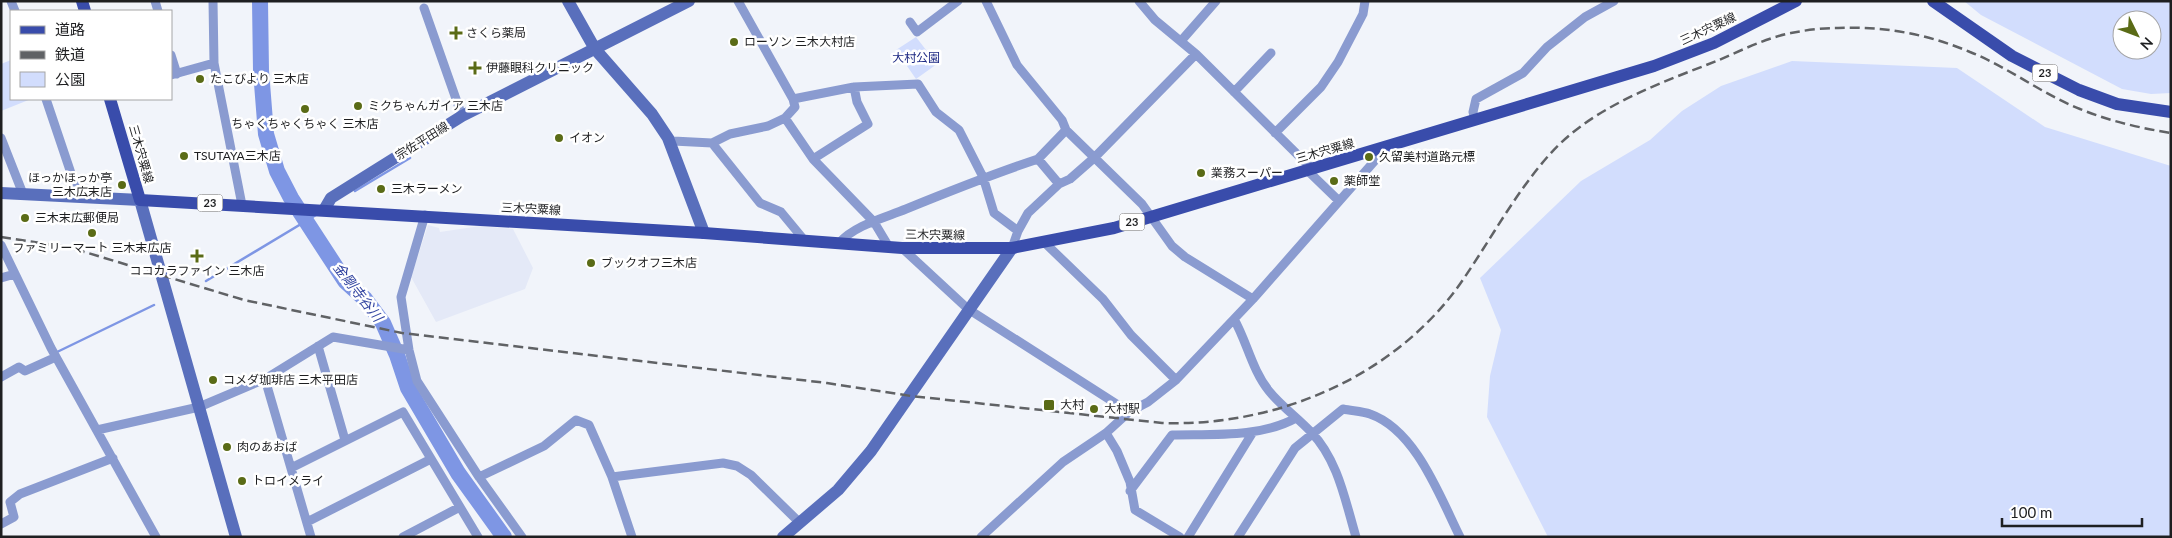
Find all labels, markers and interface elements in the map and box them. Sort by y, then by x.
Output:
street label: 三木宍粟線 [1677,9,1738,48]
legend [10,10,172,100]
north arrow [2112,10,2162,60]
text: 道路 [55,20,85,38]
place label: さくら薬局 [466,25,526,40]
marker: さくら薬局 [450,27,462,39]
place label: ローソン 三木大村店 [744,34,855,49]
text: N [2137,34,2157,54]
marker: ローソン 三木大村店 [728,36,740,48]
text: 鉄道 [55,45,85,63]
park label: 大村公園 [892,50,940,65]
place label: 伊藤眼科クリニック [486,60,594,75]
marker: 伊藤眼科クリニック [468,61,482,75]
road number: 23 [2032,64,2058,82]
text: 公園 [55,70,85,88]
place label: たこびより 三木店 [210,71,309,86]
marker: たこびより 三木店 [194,73,206,85]
place label: ミクちゃんガイア 三木店 [368,98,503,113]
marker: ミクちゃんガイア 三木店 [352,100,364,112]
marker: ちゃくちゃくちゃく 三木店 [299,103,311,115]
place label: ちゃくちゃくちゃく 三木店 [231,116,379,131]
street label: 宗佐平田線 [392,118,451,163]
street label: 三木宍粟線 [126,123,157,185]
place label: イオン [569,130,605,145]
marker: イオン [553,132,565,144]
street label: 三木宍粟線 [1294,135,1356,166]
place label: TSUTAYA三木店 [194,148,281,163]
place label: 久留美村道路元標 [1379,149,1475,164]
marker: TSUTAYA三木店 [178,150,190,162]
marker: 久留美村道路元標 [1363,151,1375,163]
place label: 業務スーパー [1211,165,1283,180]
marker: 業務スーパー [1195,167,1207,179]
place label: ほっかほっか亭 三木広末店 [28,170,112,199]
place label: 薬師堂 [1344,173,1380,188]
marker: 薬師堂 [1328,175,1340,187]
marker: ほっかほっか亭 三木広末店 [116,179,128,191]
place label: 三木ラーメン [391,181,463,196]
marker: 三木ラーメン [375,183,387,195]
road number: 23 [198,194,222,212]
street label: 三木宍粟線 [501,199,561,218]
place label: 三木末広郵便局 [35,210,119,225]
marker: 三木末広郵便局 [19,212,31,224]
road number: 23 [1120,213,1144,230]
street label: 三木宍粟線 [905,226,965,243]
marker: ファミリーマート 三木末広店 [86,227,98,239]
place label: ファミリーマート 三木末広店 [12,240,172,255]
marker: ココカラファイン 三木店 [191,250,203,262]
place label: ブックオフ三木店 [601,255,697,270]
marker: ブックオフ三木店 [585,257,597,269]
water label: 金剛寺谷川 [330,259,388,326]
place label: ココカラファイン 三木店 [129,263,265,278]
place label: コメダ珈琲店 三木平田店 [223,372,358,387]
marker: コメダ珈琲店 三木平田店 [207,374,219,386]
place label: 大村 [1060,397,1085,412]
marker: 大村 [1042,398,1056,412]
place label: 大村駅 [1104,401,1140,416]
marker: 大村駅 [1088,403,1100,415]
place label: 肉のあおば [237,439,297,454]
marker: 肉のあおば [221,441,233,453]
place label: トロイメライ [252,473,324,488]
marker: トロイメライ [236,475,248,487]
scale bar [2002,496,2142,528]
text: 100 m [2010,503,2052,521]

